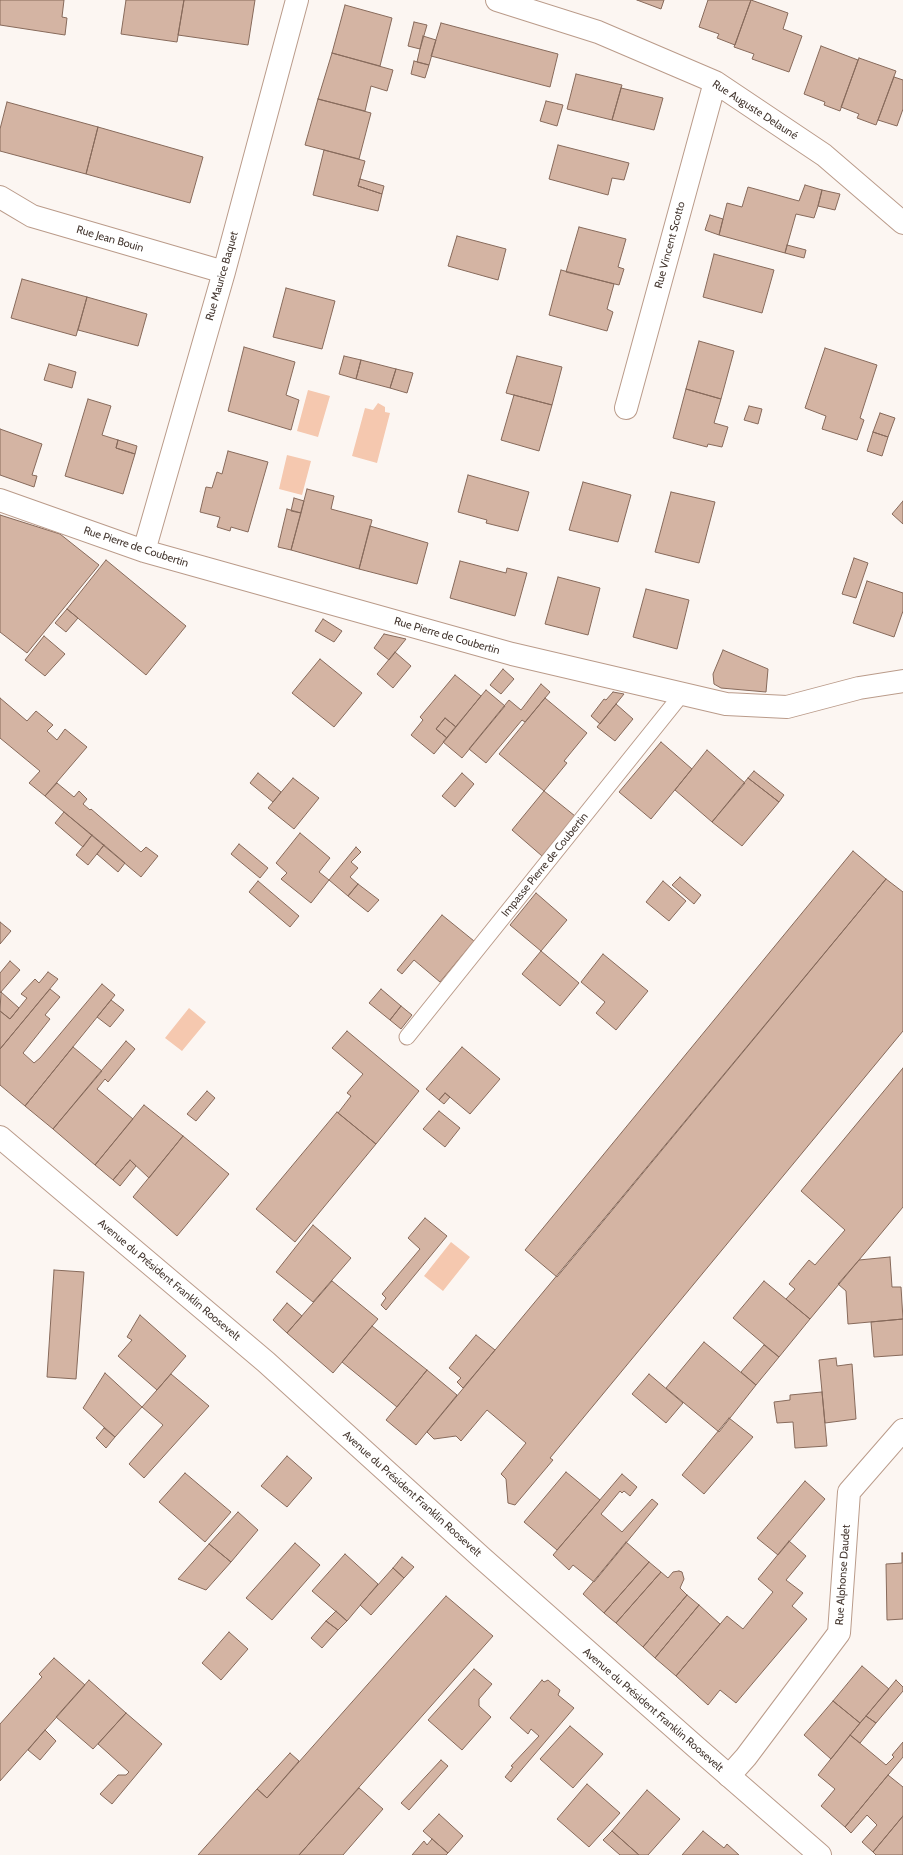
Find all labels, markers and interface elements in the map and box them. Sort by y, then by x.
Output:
street label: Rue Auguste Delauné [710,77,800,143]
street label: Rue Vincent Scotto [652,200,688,290]
street label: Rue Jean Bouin [75,223,145,255]
street label: Rue Maurice Baquet [203,230,241,322]
street label: Rue Pierre de Coubertin [82,524,190,570]
street label: Rue Pierre de Coubertin [393,615,501,657]
street label: Impasse Pierre de Coubertin [499,810,591,920]
street label: Avenue du Président Franklin Roosevelt [95,1216,243,1344]
street label: Avenue du Président Franklin Roosevelt [340,1428,484,1560]
street label: Rue Alphonse Daudet [833,1524,853,1626]
street label: Avenue du Président Franklin Roosevelt [580,1645,726,1775]

